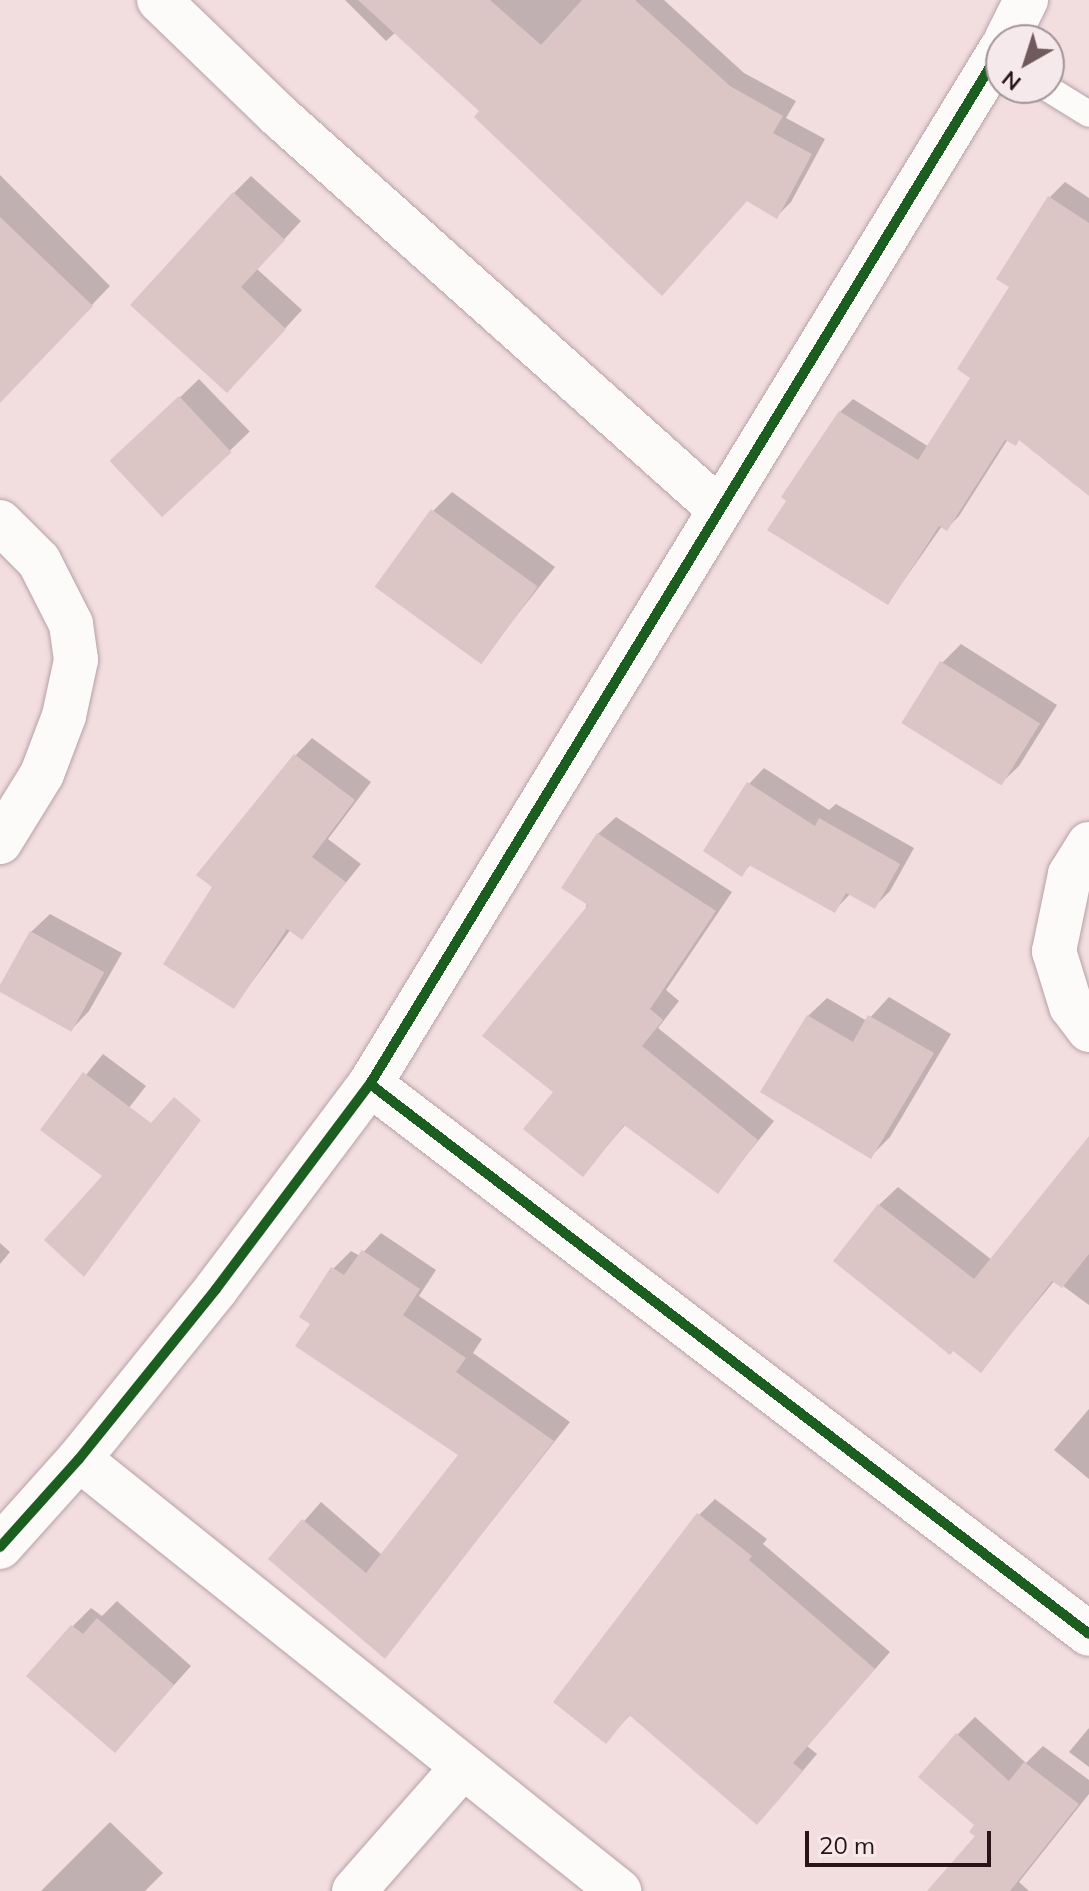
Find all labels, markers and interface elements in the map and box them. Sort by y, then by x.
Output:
north arrow [985,24,1065,104]
text: N [996,65,1026,97]
scale bar [809,1815,995,1865]
text: 20 m [819,1830,875,1860]

